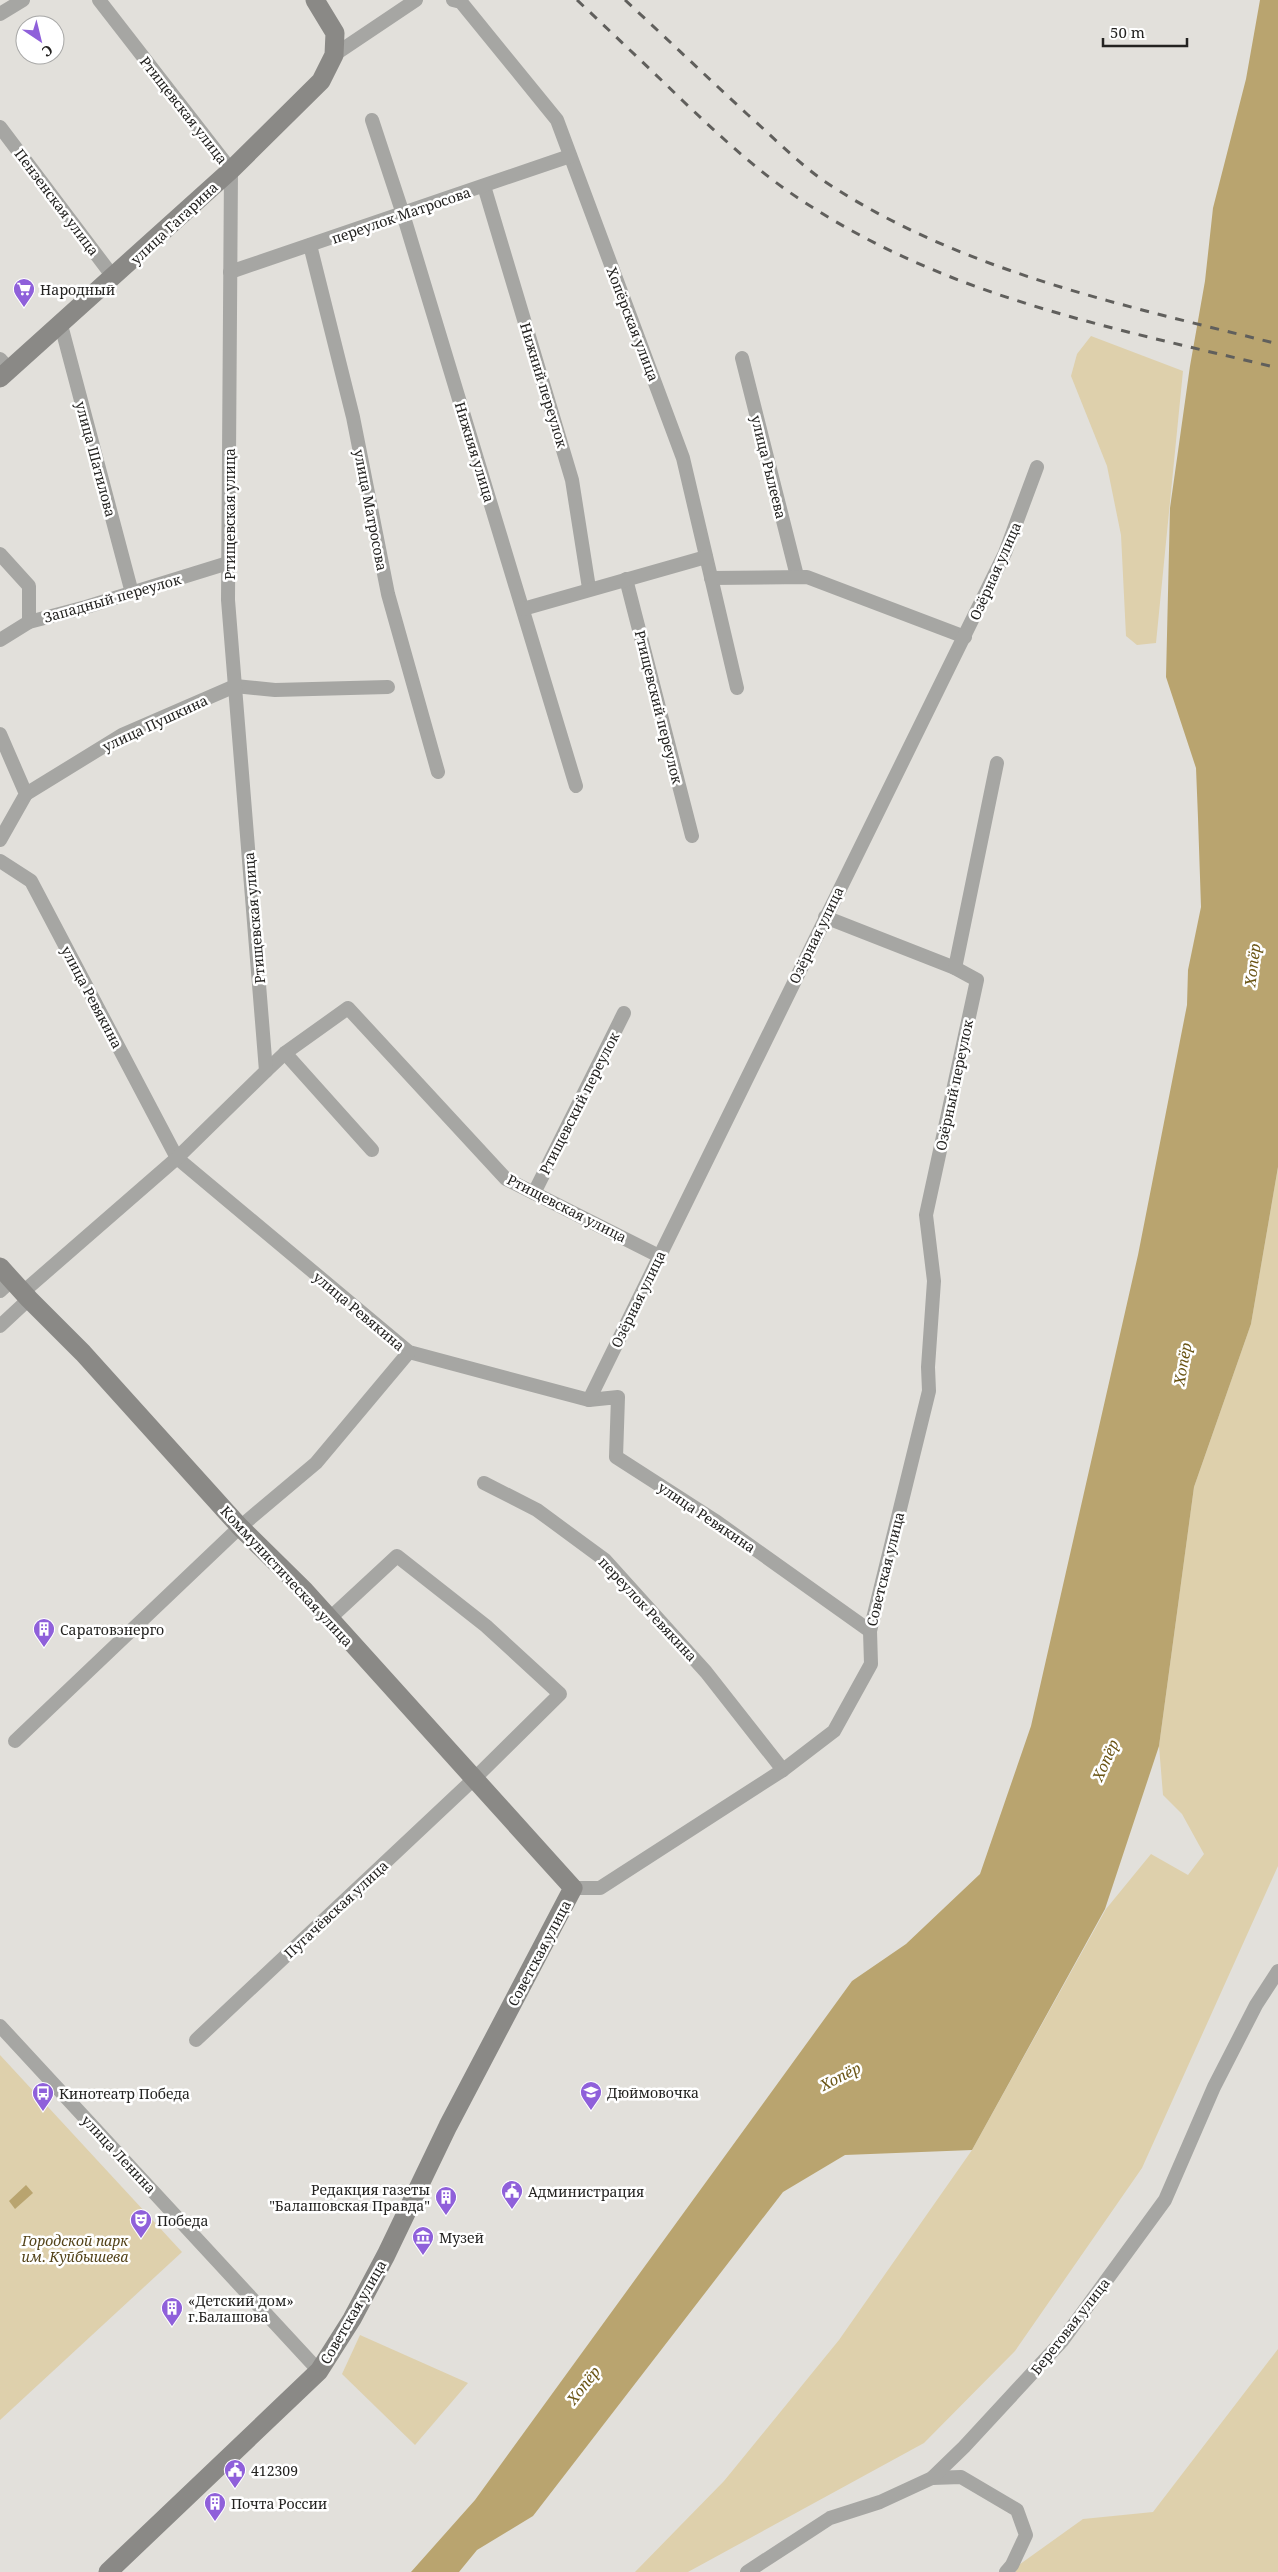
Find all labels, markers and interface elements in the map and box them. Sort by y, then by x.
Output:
north arrow [15,15,65,65]
scale bar [1103,15,1187,47]
text: 50 m [1110,22,1145,42]
text: С [39,41,57,61]
street label: Ртищевская улица [136,52,232,168]
street label: Пензенская улица [10,145,104,259]
street label: улица Гагарина [126,177,222,269]
street label: переулок Матросова [329,182,473,248]
street label: Хопёрская улица [602,264,664,384]
supermarket icon: Народный [12,277,36,308]
place label: Народный [40,280,115,299]
street label: Нижний переулок [516,320,572,451]
street label: улица Шатилова [71,399,121,519]
street label: Нижняя улица [451,399,499,505]
street label: улица Рылеева [747,413,791,521]
street label: Ртищевская улица [220,448,239,580]
street label: улица Матросова [350,448,392,572]
street label: Озёрная улица [965,519,1025,623]
street label: Западный переулок [41,569,184,627]
street label: Ртищевский переулок [631,628,687,786]
street label: улица Пушкина [99,690,211,756]
street label: Ртищевская улица [239,851,269,984]
street label: Озёрная улица [784,883,848,987]
street label: улица Ревякина [57,942,127,1052]
water label: Хопёр [1239,942,1265,989]
street label: Озёрный переулок [931,1017,977,1152]
street label: Ртищевский переулок [535,1028,624,1178]
street label: Ртищевская улица [504,1170,630,1246]
street label: Озёрная улица [606,1247,670,1351]
street label: улица Ревякина [309,1267,409,1355]
water label: Хопёр [1168,1341,1196,1388]
street label: улица Ревякина [655,1477,759,1557]
street label: Коммунистическая улица [217,1502,357,1650]
street label: Советская улица [862,1510,908,1628]
street label: переулок Ревякина [594,1553,702,1665]
building icon: Саратовэнерго [32,1617,56,1648]
place label: Саратовэнерго [60,1620,164,1639]
water label: Хопёр [1087,1736,1123,1785]
street label: Пугачёвская улица [280,1856,392,1962]
street label: Советская улица [503,1897,575,2009]
water label: Хопёр [815,2057,864,2095]
school or university icon: Дюймовочка [579,2080,603,2111]
bus stop icon: Кинотеатр Победа [31,2081,55,2112]
place label: Дюймовочка [607,2083,699,2102]
place label: Кинотеатр Победа [59,2084,190,2103]
street label: улица Ленина [78,2111,160,2197]
public building icon: Администрация [500,2179,524,2210]
place label: Редакция газеты "Балашовская Правда" [269,2180,430,2215]
place label: Администрация [528,2182,644,2201]
building icon: Редакция газеты "Балашовская Правда" [434,2185,458,2216]
theatre icon: Победа [129,2208,153,2239]
place label: Победа [157,2211,208,2230]
museum icon: Музей [411,2225,435,2256]
place label: Музей [439,2228,484,2247]
park label: Городской парк им. Куйбышева [21,2231,129,2266]
street label: Советская улица [315,2256,391,2368]
street label: Береговая улица [1026,2274,1114,2378]
place label: «Детский дом» г.Балашова [188,2291,294,2326]
building icon: «Детский дом» г.Балашова [160,2296,184,2327]
water label: Хопёр [561,2361,604,2409]
public building icon: 412309 [223,2458,247,2489]
place label: 412309 [251,2461,298,2480]
building icon: Почта России [203,2491,227,2522]
place label: Почта России [231,2494,327,2513]

